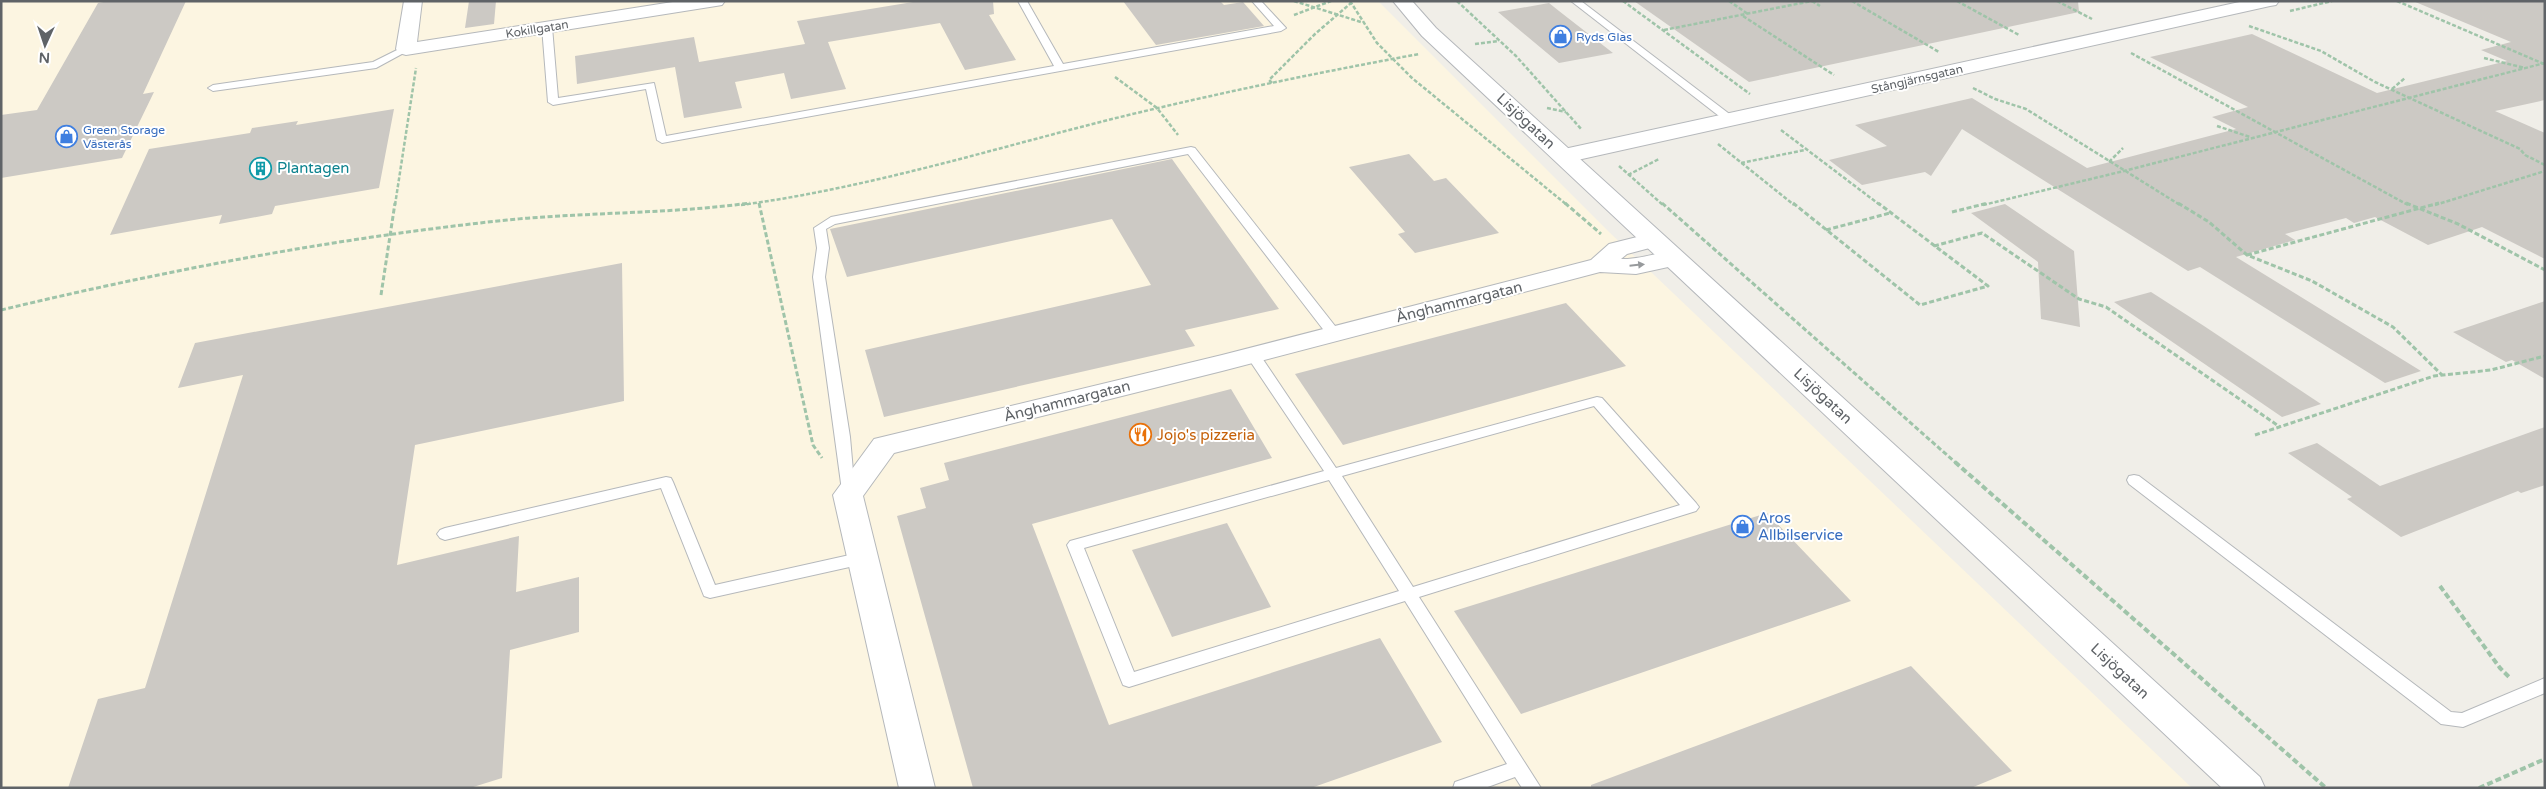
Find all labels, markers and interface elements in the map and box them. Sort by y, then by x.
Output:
street label: Kokillgatan [504,17,570,41]
north arrow [20,20,70,70]
shop icon: Ryds Glas [1548,25,1572,49]
place label: Ryds Glas [1576,30,1632,44]
text: N [38,49,50,66]
street label: Stångjärnsgatan [1870,62,1964,96]
street label: Lisjögatan [1493,89,1559,153]
place label: Green Storage Västerås [83,123,165,151]
shop icon: Green Storage Västerås [55,125,79,149]
building icon: Plantagen [249,156,273,180]
place label: Plantagen [277,159,349,177]
one-way arrow [1629,261,1645,269]
street label: Ånghammargatan [1394,278,1524,326]
street label: Lisjögatan [1790,364,1856,428]
street label: Ånghammargatan [1002,377,1132,425]
restaurant icon: Jojo's pizzeria [1129,423,1153,447]
place label: Jojo's pizzeria [1157,426,1255,444]
place label: Aros Allbilservice [1758,509,1843,544]
shop icon: Aros Allbilservice [1730,515,1754,539]
street label: Lisjögatan [2087,639,2153,703]

